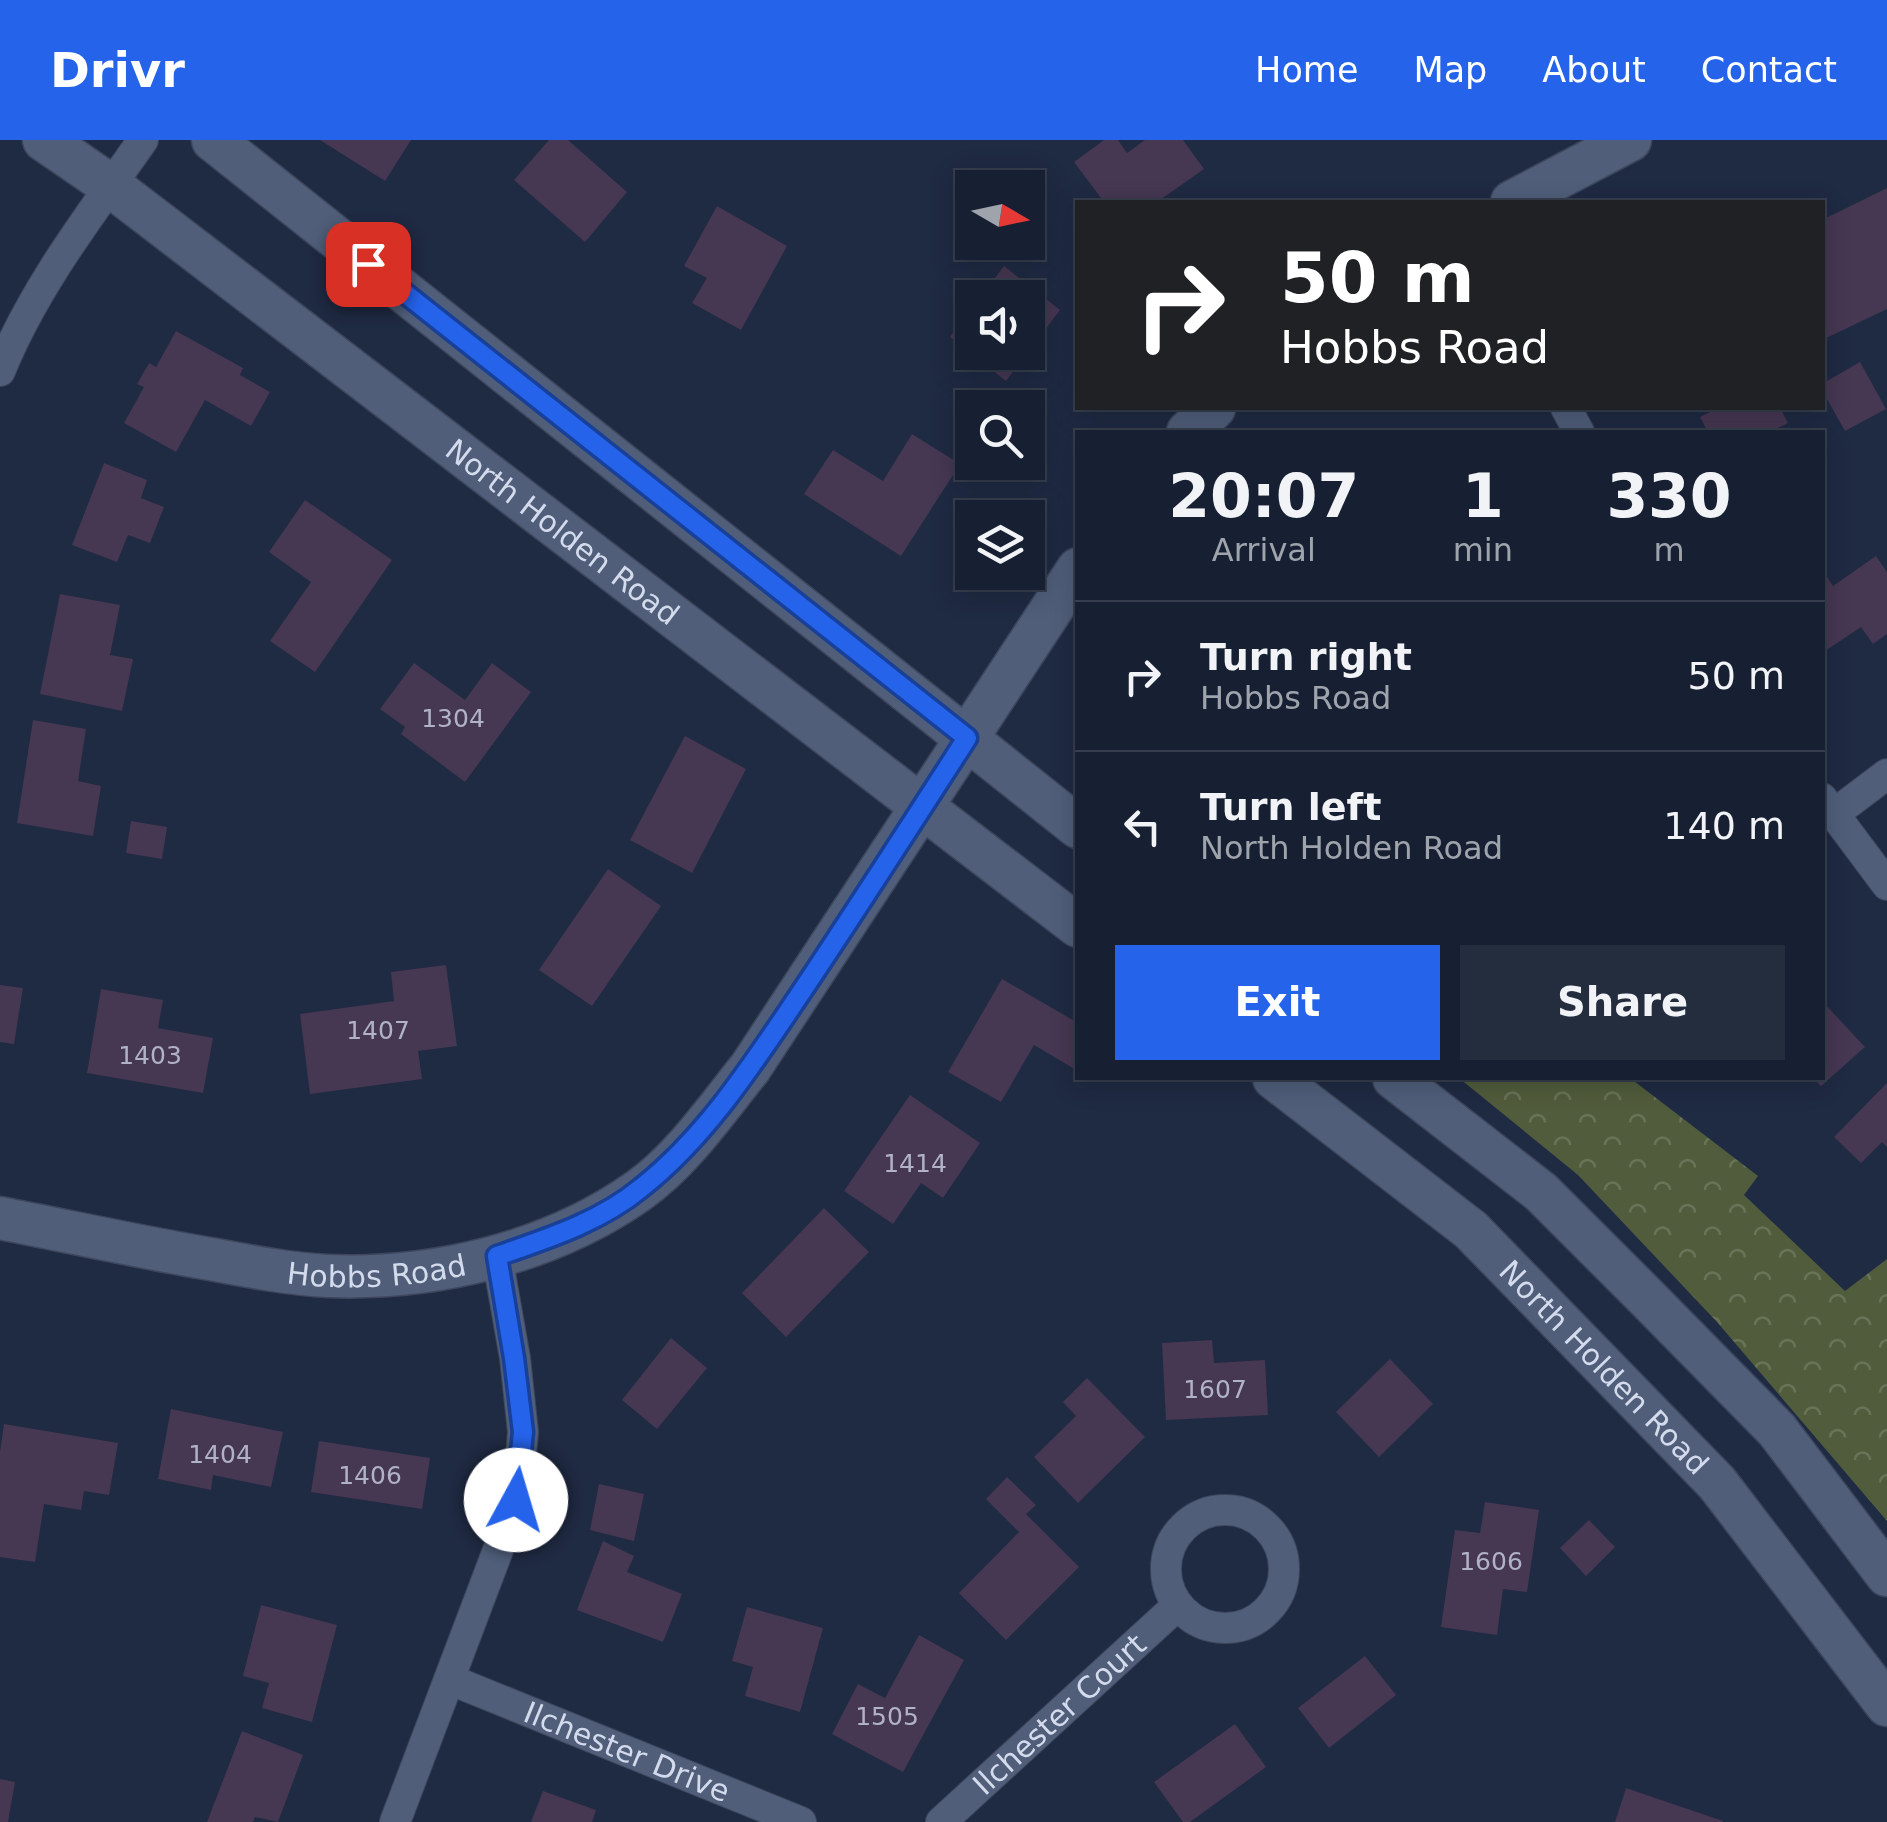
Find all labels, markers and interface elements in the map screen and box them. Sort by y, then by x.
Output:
text: Drivr [50,42,185,98]
text: Home [1255,50,1358,90]
text: Map [1413,50,1487,90]
text: About [1542,50,1646,90]
text: Contact [1701,50,1837,90]
north arrow [955,170,1045,260]
map controls [955,170,1045,590]
pin [326,222,411,307]
icon: arrive [341,237,396,292]
text: 50 m [1280,237,1475,319]
icon: right [1115,240,1245,370]
button: sound [955,280,1045,370]
text: Hobbs Road [1280,321,1549,374]
button: search [955,390,1045,480]
street label: North Holden Road [439,431,686,632]
text: 20:07 [1168,461,1359,531]
text: 1 [1462,461,1504,531]
text: 330 [1606,461,1732,531]
button: layers [955,500,1045,590]
text: Arrival [1212,531,1316,569]
text: min [1453,531,1513,569]
text: m [1653,531,1685,569]
text: Turn right [1200,635,1412,679]
icon: right [1115,649,1170,704]
text: 50 m [1688,654,1785,698]
text: Hobbs Road [1200,679,1391,717]
house number: 1304 [421,704,485,733]
text: Turn left [1200,785,1381,829]
icon: left [1115,799,1170,854]
text: 140 m [1663,804,1785,848]
text: North Holden Road [1200,829,1503,867]
button: Exit [1115,945,1440,1060]
button: Share [1460,945,1785,1060]
house number: 1407 [346,1016,410,1045]
house number: 1403 [118,1041,182,1070]
house number: 1414 [883,1149,947,1178]
street label: Hobbs Road [285,1247,469,1294]
street label: North Holden Road [1493,1253,1716,1481]
house number: 1607 [1183,1375,1247,1404]
house number: 1404 [188,1440,252,1469]
position arrow [464,1448,568,1552]
house number: 1406 [338,1461,402,1490]
house number: 1606 [1459,1547,1523,1576]
street label: Ilchester Court [966,1626,1153,1802]
street label: Ilchester Drive [519,1694,735,1809]
house number: 1505 [855,1702,919,1731]

